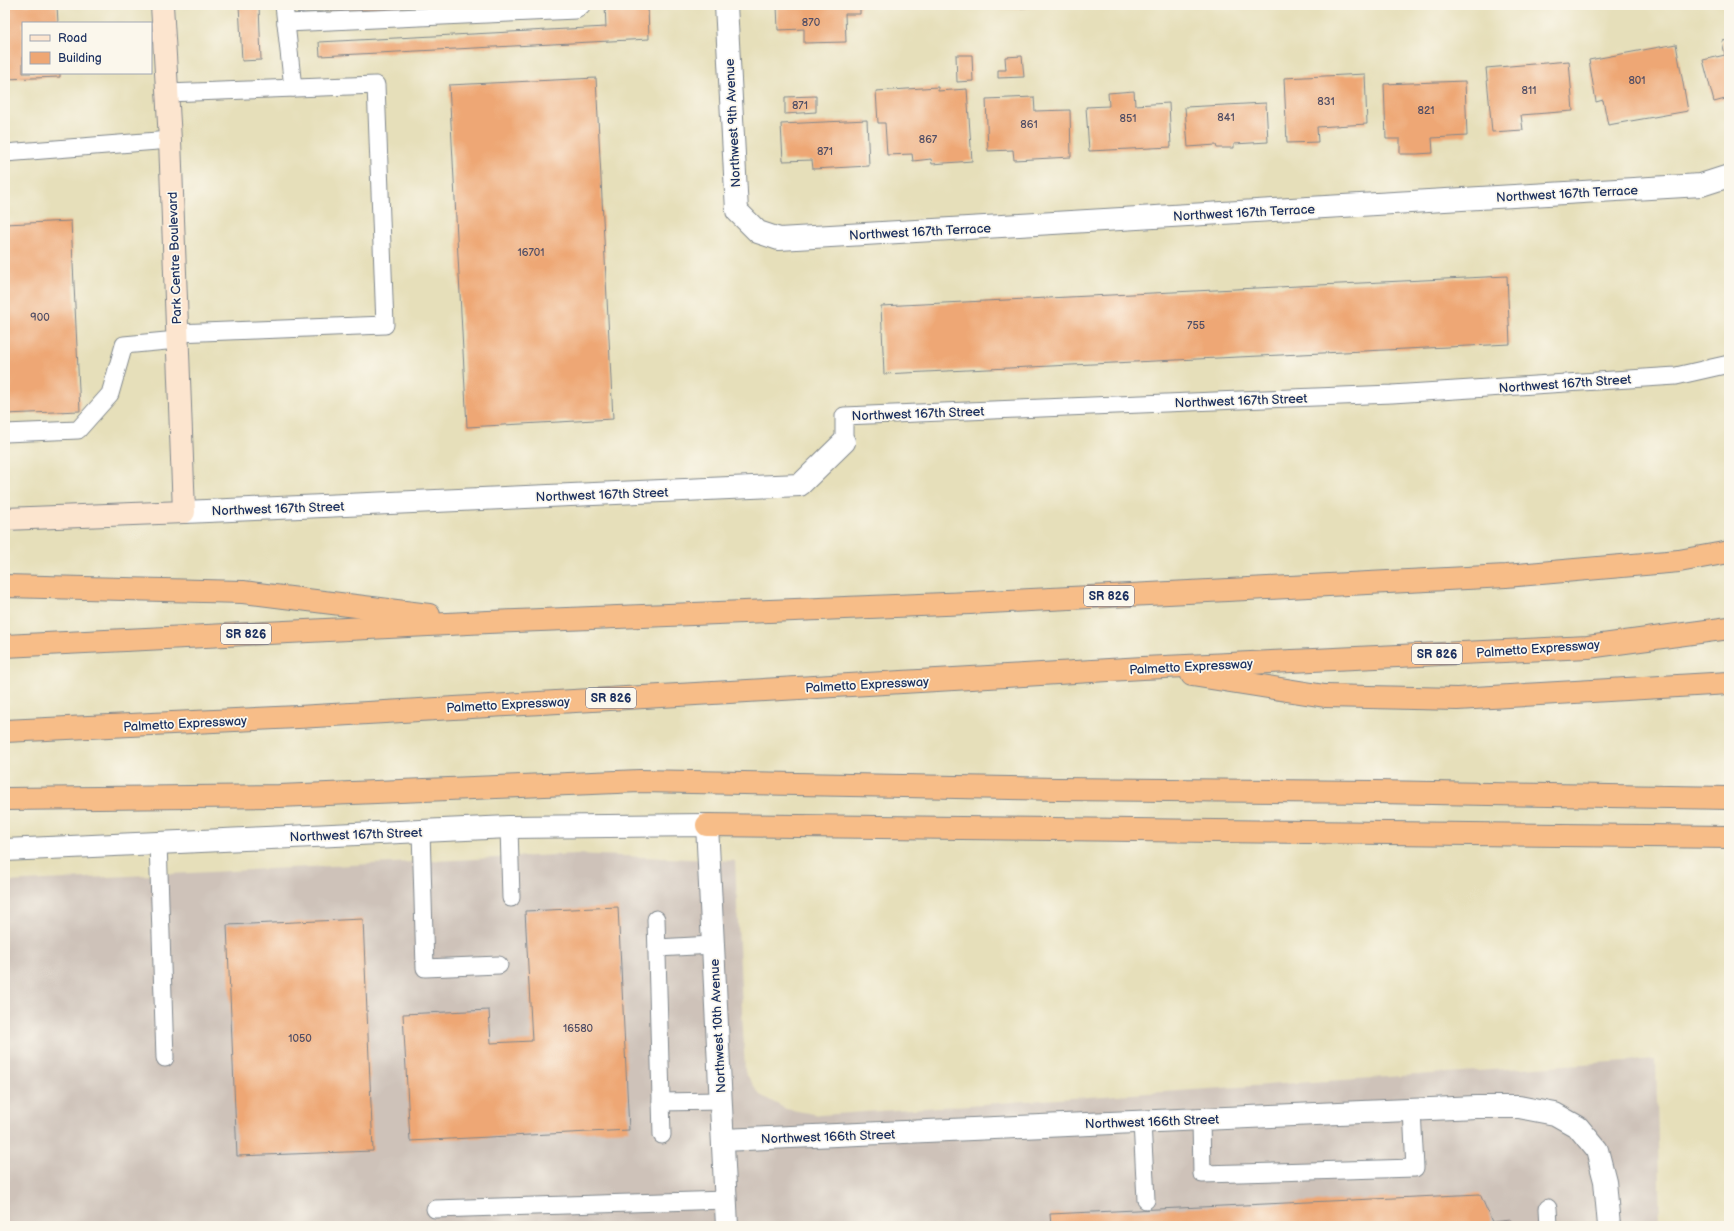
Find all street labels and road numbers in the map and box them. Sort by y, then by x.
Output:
street label: Northwest 9th Avenue [722,58,744,188]
street label: Northwest 167th Terrace [1496,182,1639,206]
street label: Park Centre Boulevard [165,191,185,325]
street label: Northwest 167th Terrace [1173,201,1316,225]
street label: Northwest 167th Terrace [849,220,992,244]
street label: Northwest 167th Street [1498,371,1632,397]
street label: Northwest 167th Street [1174,391,1308,411]
street label: Northwest 167th Street [851,404,985,424]
street label: Northwest 167th Street [535,485,669,505]
street label: Northwest 167th Street [211,499,345,519]
road number: SR 826 [1084,586,1134,606]
road number: SR 826 [221,624,271,644]
street label: Palmetto Expressway [1476,637,1601,661]
road number: SR 826 [1412,644,1462,664]
street label: Palmetto Expressway [1129,656,1253,678]
street label: Palmetto Expressway [805,674,929,696]
road number: SR 826 [586,688,636,708]
street label: Palmetto Expressway [446,694,570,716]
street label: Palmetto Expressway [123,713,247,735]
street label: Northwest 167th Street [289,825,423,845]
street label: Northwest 10th Avenue [706,958,730,1093]
street label: Northwest 166th Street [1085,1112,1219,1132]
street label: Northwest 166th Street [761,1127,895,1147]

